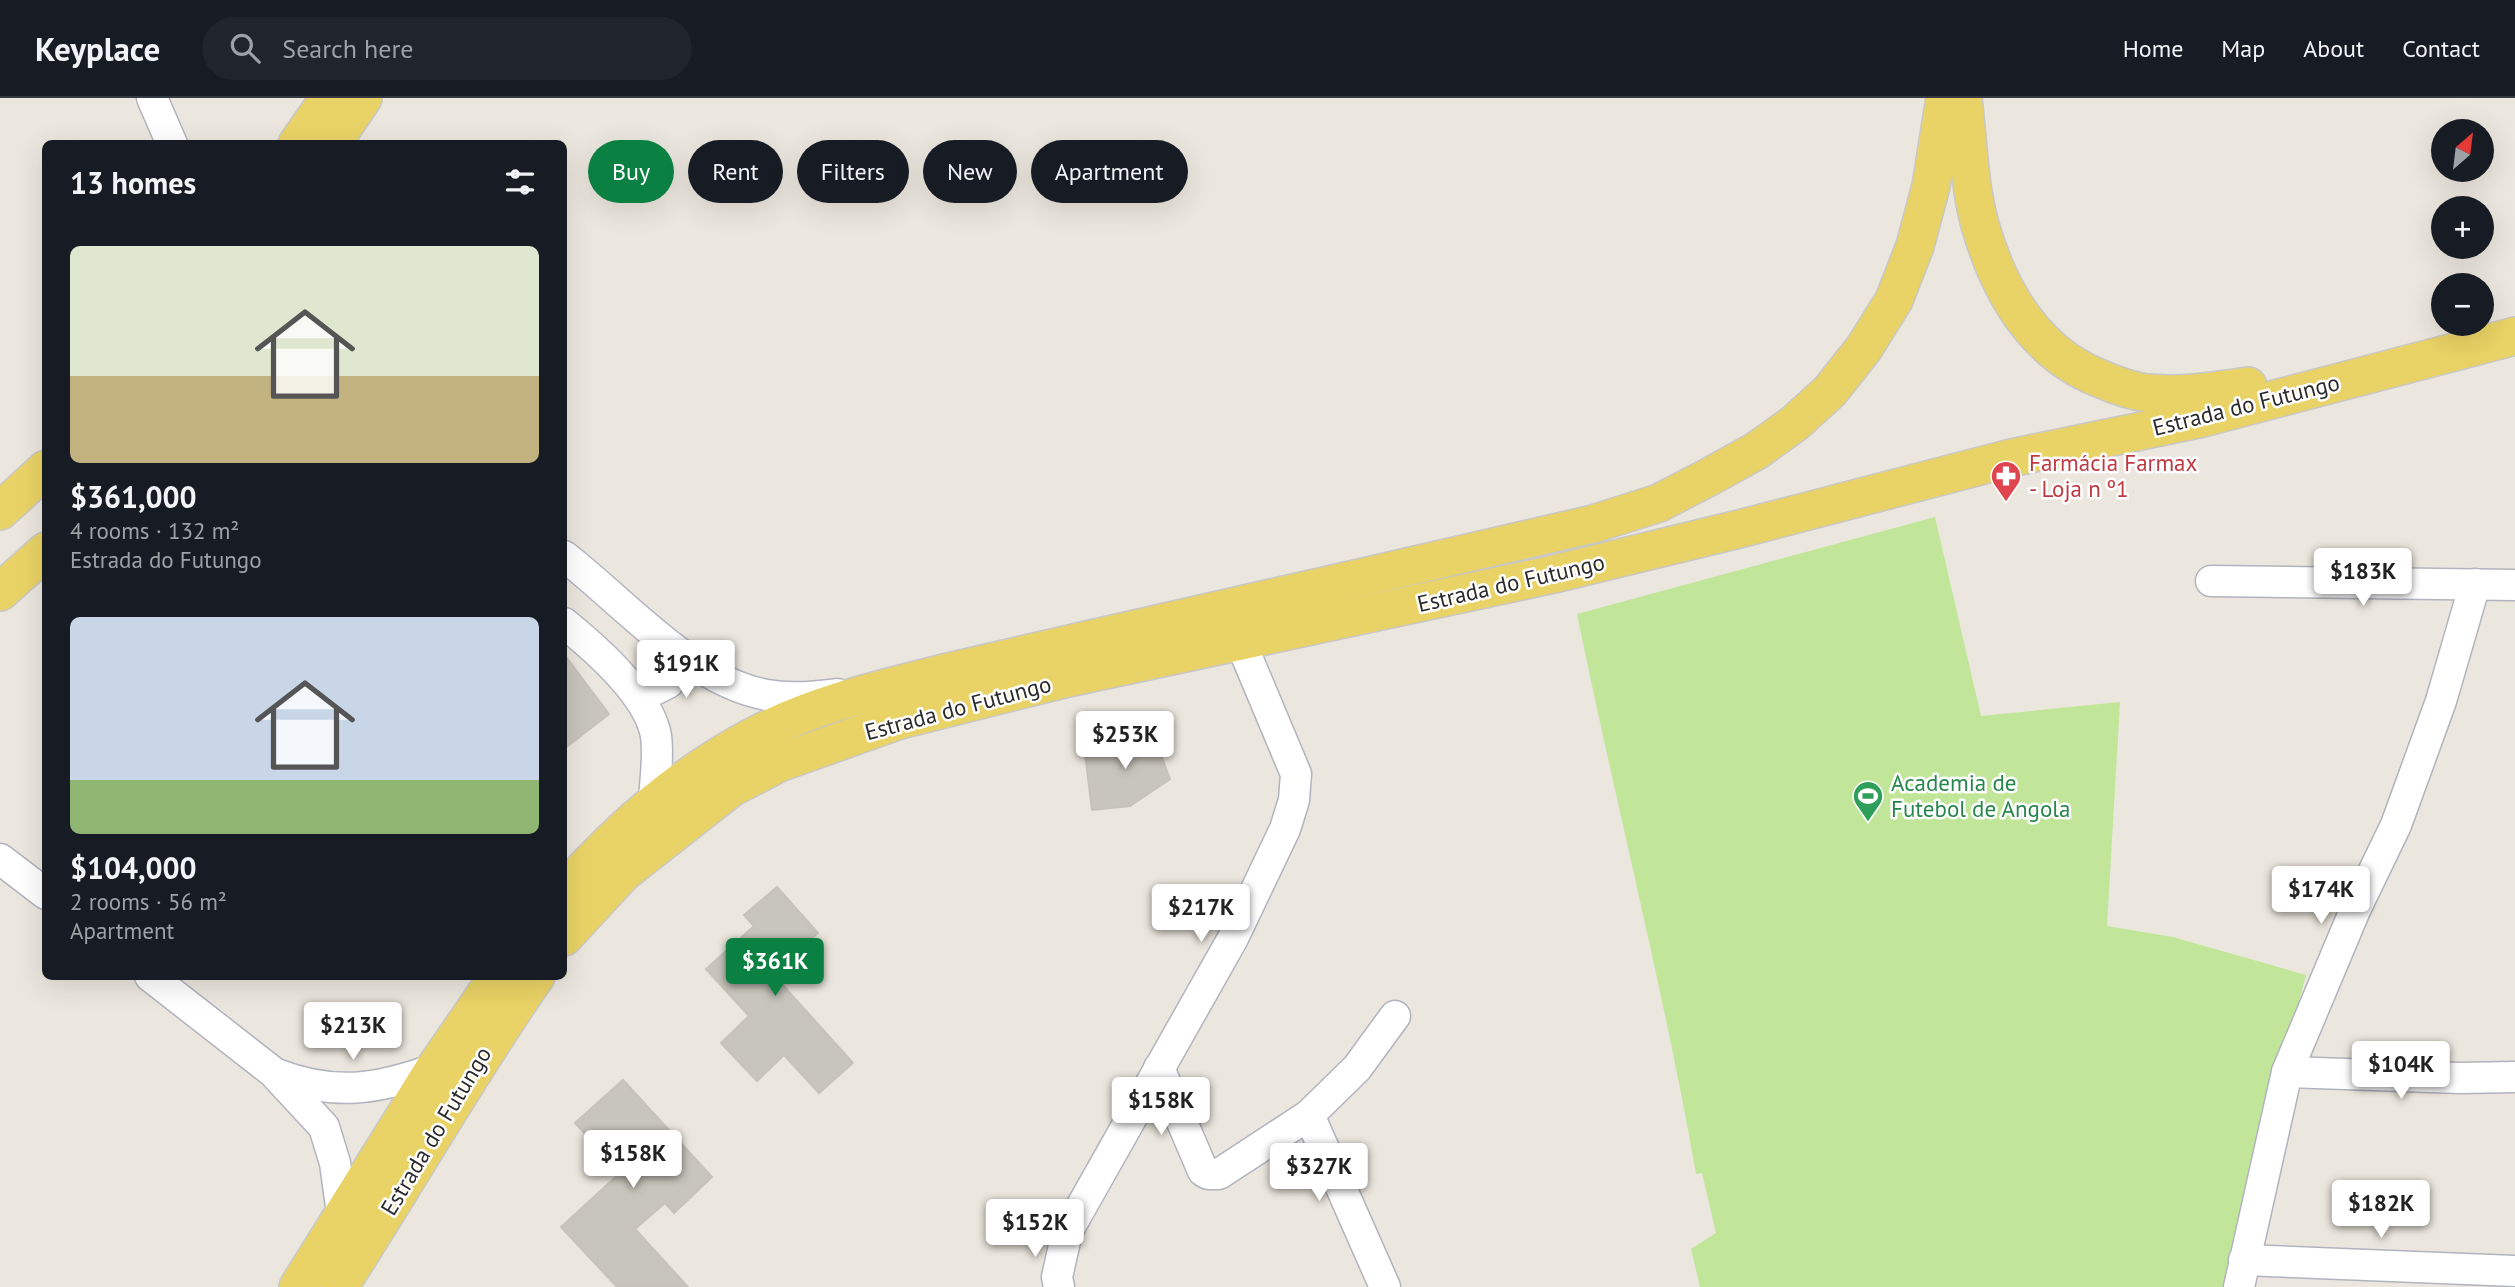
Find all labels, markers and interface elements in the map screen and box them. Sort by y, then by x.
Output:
search box [202,17,692,80]
text: Keyplace [35,27,160,70]
icon: search [226,29,264,67]
text: Search here [282,32,413,65]
text: Home [2123,33,2183,64]
text: Map [2221,33,2265,64]
text: About [2303,33,2364,64]
text: Contact [2402,33,2480,64]
north arrow [2431,119,2494,182]
map controls [2431,119,2494,336]
chip: Buy [588,140,674,203]
chip: Rent [688,140,783,203]
chip: Filters [797,140,909,203]
chip: New [923,140,1017,203]
chip: Apartment [1031,140,1188,203]
text: 13 homes [70,163,196,202]
icon: filters [501,163,539,201]
button: + [2431,196,2494,259]
button: − [2431,273,2494,336]
icon: home [242,291,368,417]
street label: Estrada do Futungo [2149,367,2342,442]
place label: Farmácia Farmax - Loja n º1 [2029,448,2197,503]
pharmacy icon: Farmácia Farmax - Loja n º1 [1989,459,2023,503]
text: $361,000 [70,477,197,516]
text: 4 rooms · 132 m² [70,516,239,545]
text: Estrada do Futungo [70,545,262,574]
street label: Estrada do Futungo [1414,547,1607,618]
pin: $183K [2314,548,2412,608]
text: $183K [2330,556,2396,585]
pin: $191K [637,640,735,700]
text: $191K [653,648,719,677]
icon: home [242,662,368,788]
street label: Estrada do Futungo [862,669,1054,746]
pin: $253K [1076,712,1174,771]
text: $253K [1092,719,1158,748]
place label: Academia de Futebol de Angola [1891,768,2070,823]
sports icon: Academia de Futebol de Angola [1851,779,1885,823]
text: $104,000 [70,848,197,887]
pin: $174K [2272,866,2370,926]
text: $174K [2288,874,2354,903]
pin: $217K [1152,884,1250,944]
text: 2 rooms · 56 m² [70,887,227,916]
text: $217K [1168,892,1234,921]
text: Apartment [70,916,174,945]
pin: $361K [726,939,824,998]
text: $361K [742,946,808,975]
pin: $213K [304,1002,402,1062]
text: $213K [320,1010,386,1039]
street label: Estrada do Futungo [374,1041,497,1220]
pin: $104K [2352,1042,2450,1101]
text: $104K [2368,1049,2434,1078]
pin: $158K [1112,1077,1210,1137]
text: $158K [1128,1085,1194,1114]
pin: $158K [584,1130,682,1190]
text: $158K [600,1138,666,1167]
pin: $327K [1270,1144,1368,1203]
text: $327K [1286,1151,1352,1180]
pin: $182K [2332,1180,2430,1240]
text: $182K [2348,1188,2414,1217]
pin: $152K [986,1200,1084,1259]
text: $152K [1002,1207,1068,1236]

